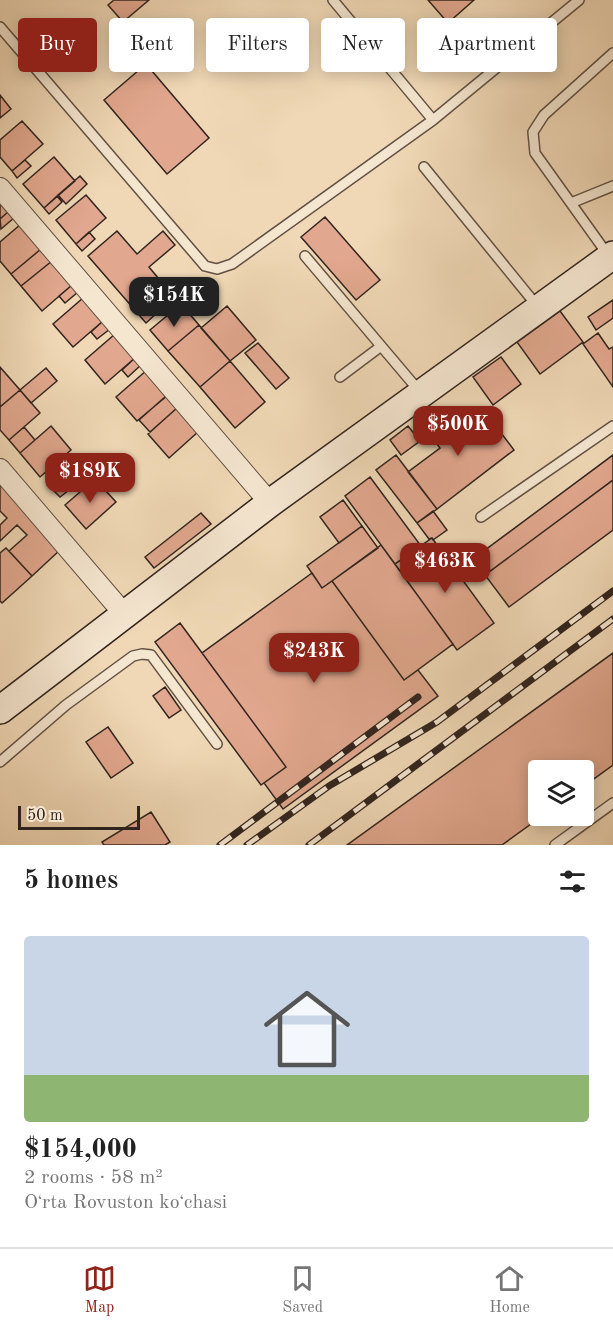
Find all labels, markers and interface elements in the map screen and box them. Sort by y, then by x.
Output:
chip: Buy [18,18,97,72]
chip: Rent [109,18,194,72]
chip: Filters [206,18,309,72]
chip: New [321,18,405,72]
chip: Apartment [417,18,557,72]
pin: $154K [132,277,216,328]
text: $154K [143,286,205,306]
pin: $500K [416,406,500,457]
text: $500K [427,415,489,435]
pin: $189K [48,453,132,504]
text: $189K [59,462,121,482]
pin: $463K [403,543,487,594]
text: $463K [414,552,476,572]
pin: $243K [272,633,356,684]
text: $243K [283,642,345,662]
map controls [528,760,594,826]
button: layers [528,760,594,826]
scale bar [18,803,140,830]
text: 50 m [27,808,63,824]
icon: filters [556,865,589,898]
text: 5 homes [24,868,118,894]
icon: home [253,975,361,1083]
text: $154,000 [24,1137,137,1163]
text: 2 rooms · 58 m² [24,1168,163,1188]
text: Oʻrta Rovuston koʻchasi [24,1193,227,1213]
tab: Map [83,1262,116,1318]
tab: Saved [282,1262,323,1318]
tab: Home [489,1262,530,1318]

